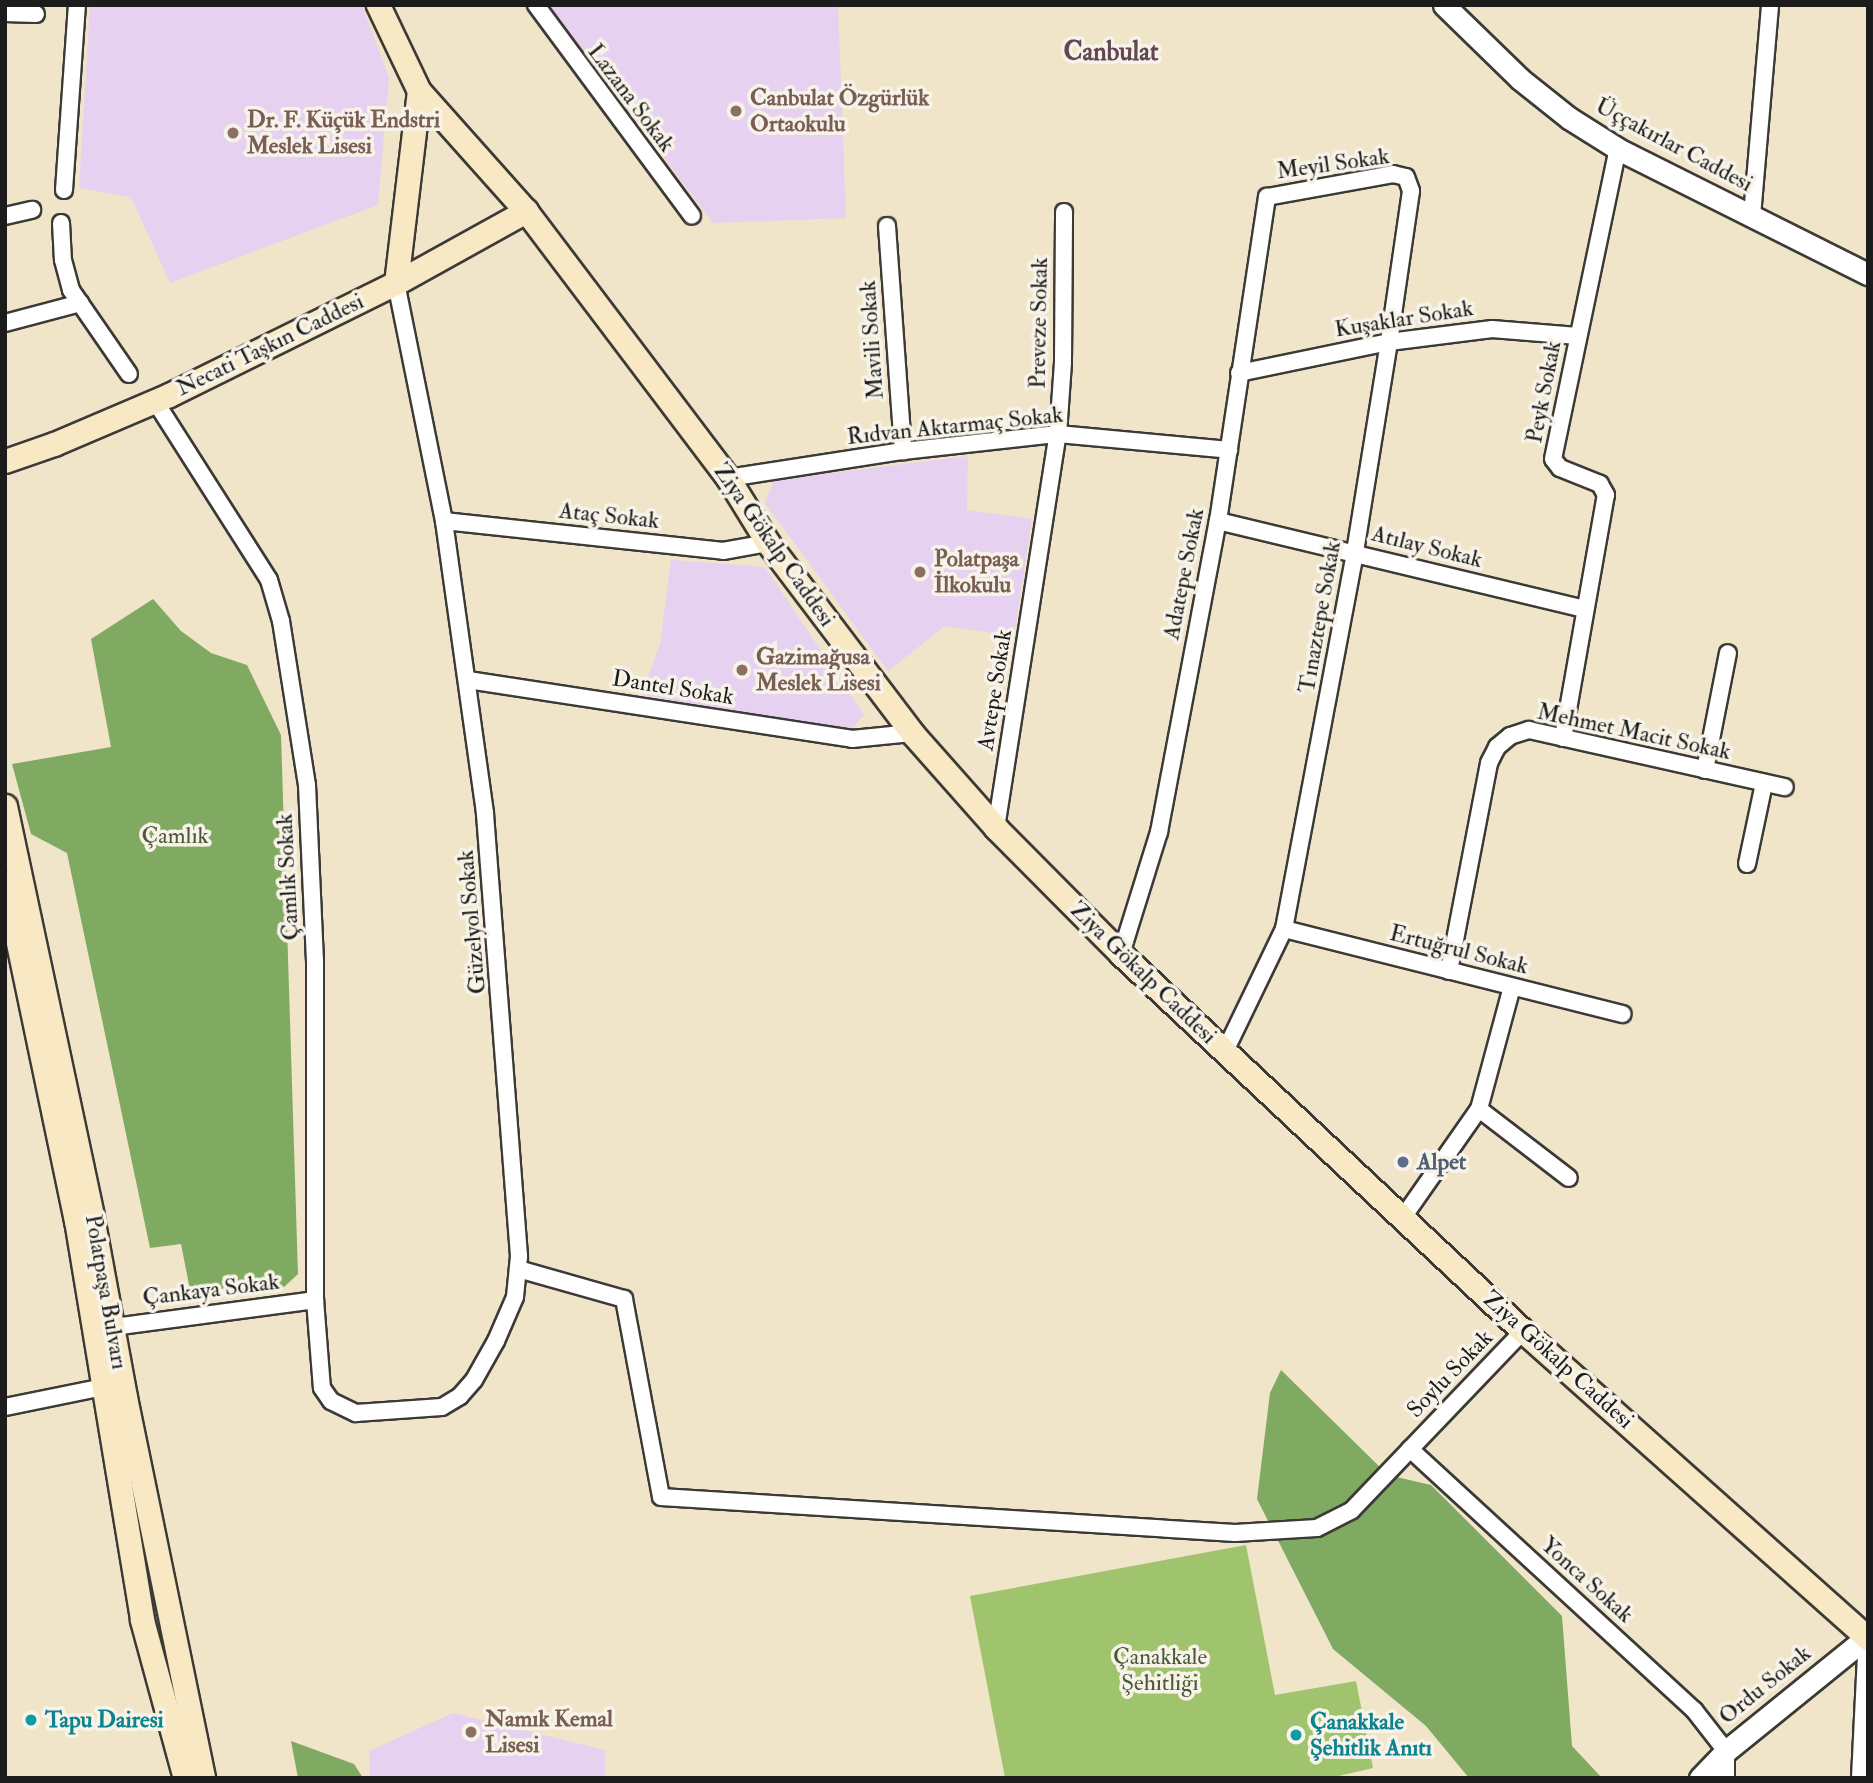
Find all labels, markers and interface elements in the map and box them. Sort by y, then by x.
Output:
district label: Canbulat [1064,37,1158,69]
street label: Lazana Sokak [581,39,681,157]
place label: Canbulat Özgürlük Ortaokulu [750,84,929,138]
street label: Üççakırlar Caddesi [1591,92,1757,198]
marker: Canbulat Özgürlük Ortaokulu [728,103,744,119]
place label: Dr. F. Küçük Endstri Meslek Lisesi [247,106,440,160]
marker: Dr. F. Küçük Endstri Meslek Lisesi [225,125,241,141]
street label: Meyil Sokak [1275,142,1391,186]
street label: Preveze Sokak [1024,257,1054,389]
street label: Mavili Sokak [854,280,890,400]
street label: Necati Taşkın Caddesi [172,288,368,402]
street label: Kuşaklar Sokak [1333,294,1475,344]
street label: Peyk Sokak [1521,339,1567,445]
street label: Rıdvan Aktarmaç Sokak [846,401,1064,451]
street label: Ziya Gökalp Caddesi [707,458,841,632]
street label: Ataç Sokak [557,497,661,535]
street label: Adatepe Sokak [1158,506,1210,642]
street label: Atılay Sokak [1369,520,1485,574]
street label: Tınaztepe Sokak [1293,539,1347,695]
place label: Polatpaşa İlkokulu [934,545,1019,599]
marker: Polatpaşa İlkokulu [912,564,928,580]
street label: Avtepe Sokak [972,628,1018,752]
place label: Gazimağusa Meslek Lisesi [756,643,881,697]
marker: Gazimağusa Meslek Lisesi [734,662,750,678]
street label: Dantel Sokak [610,665,736,711]
street label: Mehmet Macit Sokak [1535,698,1733,766]
street label: Çamlık Sokak [271,813,305,941]
park label: Çamlık [141,822,209,850]
street label: Güzelyol Sokak [452,849,492,995]
street label: Ziya Gökalp Caddesi [1064,896,1222,1050]
street label: Ertuğrul Sokak [1387,919,1531,981]
place label: Alpet [1417,1148,1466,1176]
marker: Alpet [1395,1154,1411,1170]
street label: Polatpaşa Bulvarı [79,1213,133,1371]
street label: Çankaya Sokak [141,1268,281,1312]
street label: Ziya Gökalp Caddesi [1477,1285,1639,1435]
street label: Soylu Sokak [1401,1324,1499,1424]
street label: Yonca Sokak [1535,1531,1639,1629]
street label: Ordu Sokak [1713,1640,1817,1730]
park label: Çanakkale Şehitliği [1113,1643,1207,1697]
place label: Namık Kemal Lisesi [485,1705,613,1759]
place label: Tapu Dairesi [45,1706,164,1734]
place label: Çanakkale Şehitlik Anıtı [1310,1708,1432,1762]
marker: Tapu Dairesi [23,1712,39,1728]
marker: Namık Kemal Lisesi [463,1724,479,1740]
marker: Çanakkale Şehitlik Anıtı [1288,1727,1304,1743]

